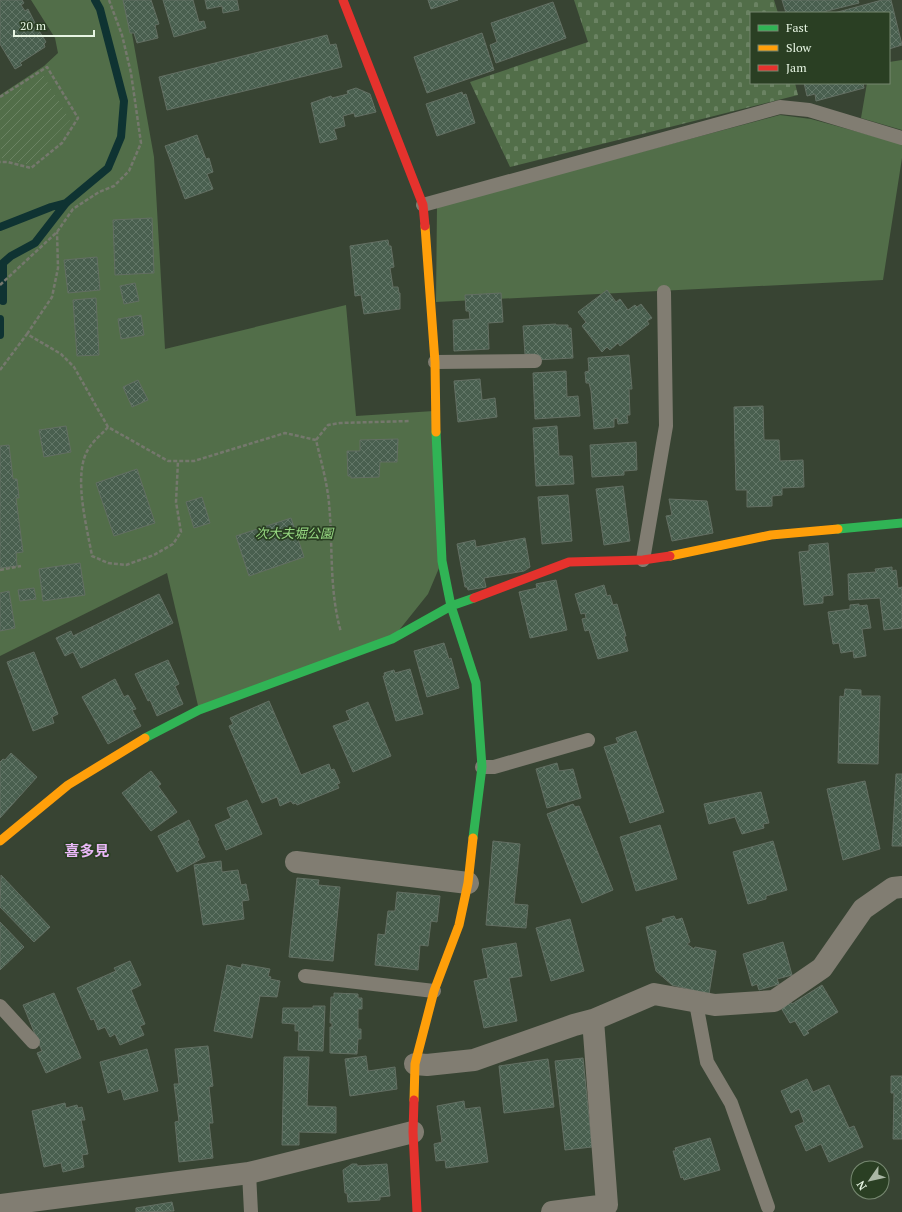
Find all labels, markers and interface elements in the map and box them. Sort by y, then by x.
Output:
scale bar [14,12,94,38]
legend [750,12,890,84]
text: 20 m [20,18,47,33]
text: Fast [786,20,809,35]
text: Slow [786,40,812,55]
text: Jam [786,60,807,75]
park label: 次大夫堀公園 [255,524,335,542]
district label: 喜多見 [64,840,110,860]
north arrow [850,1160,890,1200]
text: N [853,1178,870,1193]

